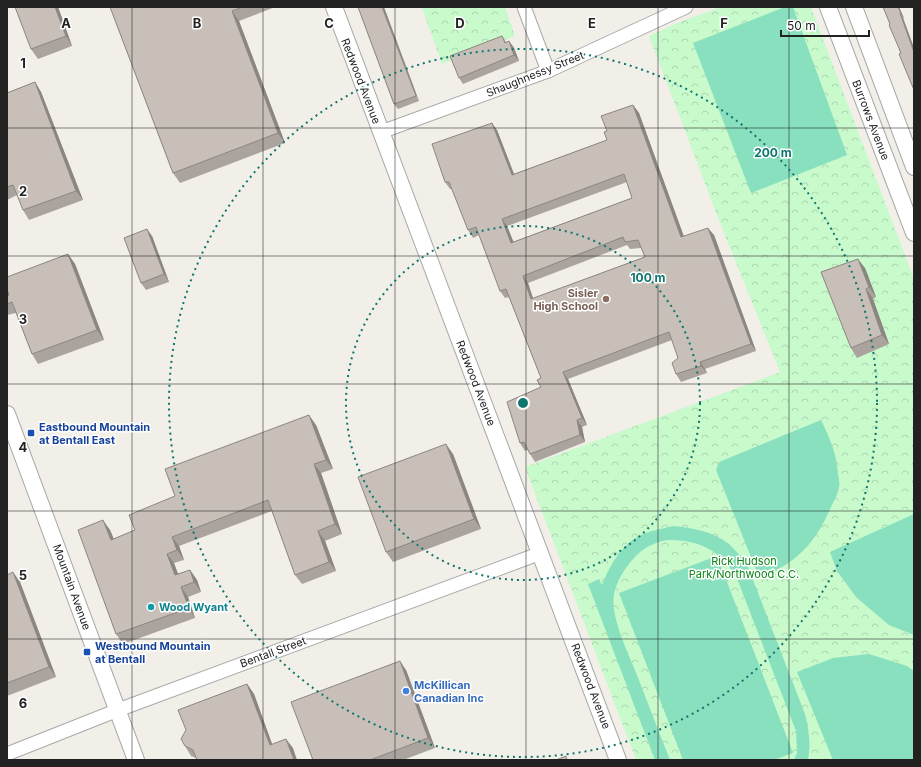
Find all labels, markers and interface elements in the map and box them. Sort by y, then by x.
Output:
scale bar [781,12,869,38]
text: A [61,15,71,31]
text: B [193,15,202,31]
text: C [324,15,334,31]
text: D [455,15,465,31]
text: E [588,15,596,31]
text: F [720,15,728,31]
text: 50 m [787,18,816,33]
street label: Redwood Avenue [338,36,384,126]
street label: Shaughnessy Street [484,48,586,100]
text: 1 [20,55,26,71]
street label: Burrows Avenue [849,78,893,162]
text: 200 m [754,145,792,160]
text: 2 [19,183,27,199]
text: 100 m [630,270,666,285]
place label: Sisler High School [533,286,599,313]
marker: Sisler High School [601,294,611,304]
text: 3 [19,311,27,327]
street label: Redwood Avenue [453,338,499,428]
centre of rings [516,396,530,410]
place label: Eastbound Mountain at Bentall East [39,420,150,447]
marker: Eastbound Mountain at Bentall East [26,428,36,438]
text: 4 [19,439,28,455]
street label: Mountain Avenue [50,542,94,632]
park label: Rick Hudson Park/Northwood C.C. [689,554,799,581]
text: 5 [19,567,27,583]
place label: Wood Wyant [159,600,228,614]
marker: Wood Wyant [146,602,156,612]
street label: Bentall Street [238,633,308,670]
place label: Westbound Mountain at Bentall [95,639,211,666]
street label: Redwood Avenue [568,641,614,731]
marker: Westbound Mountain at Bentall [82,647,92,657]
place label: McKillican Canadian Inc [414,678,484,705]
marker: McKillican Canadian Inc [401,686,411,696]
text: 6 [19,695,27,711]

